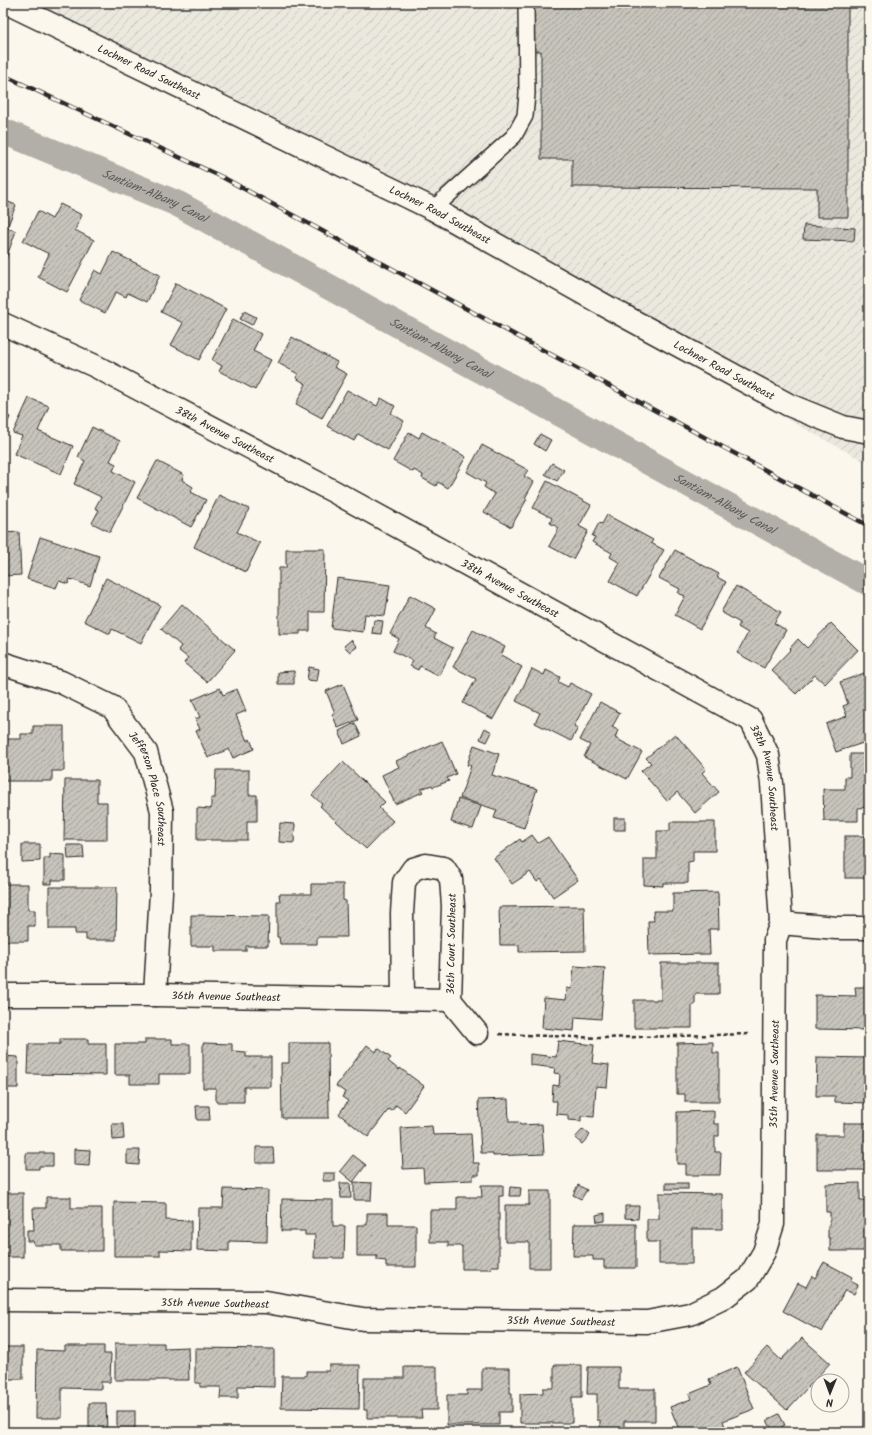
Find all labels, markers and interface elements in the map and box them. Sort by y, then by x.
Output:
street label: Lochner Road Southeast [94,40,204,106]
water label: Santiam-Albany Canal [99,164,212,229]
street label: Lochner Road Southeast [386,181,494,250]
water label: Santiam-Albany Canal [386,313,496,385]
street label: Lochner Road Southeast [670,336,778,406]
street label: 38th Avenue Southeast [172,402,278,469]
water label: Santiam-Albany Canal [670,469,780,541]
street label: 38th Avenue Southeast [457,555,563,624]
street label: 38th Avenue Southeast [744,721,783,832]
street label: Jefferson Place Southeast [123,728,170,847]
street label: 36th Court Southeast [442,892,462,995]
street label: 36th Avenue Southeast [171,987,281,1007]
street label: 35th Avenue Southeast [765,1019,785,1129]
street label: 35th Avenue Southeast [160,1294,270,1314]
street label: 35th Avenue Southeast [506,1312,616,1332]
north arrow [810,1373,850,1413]
text: N [826,1393,833,1411]

